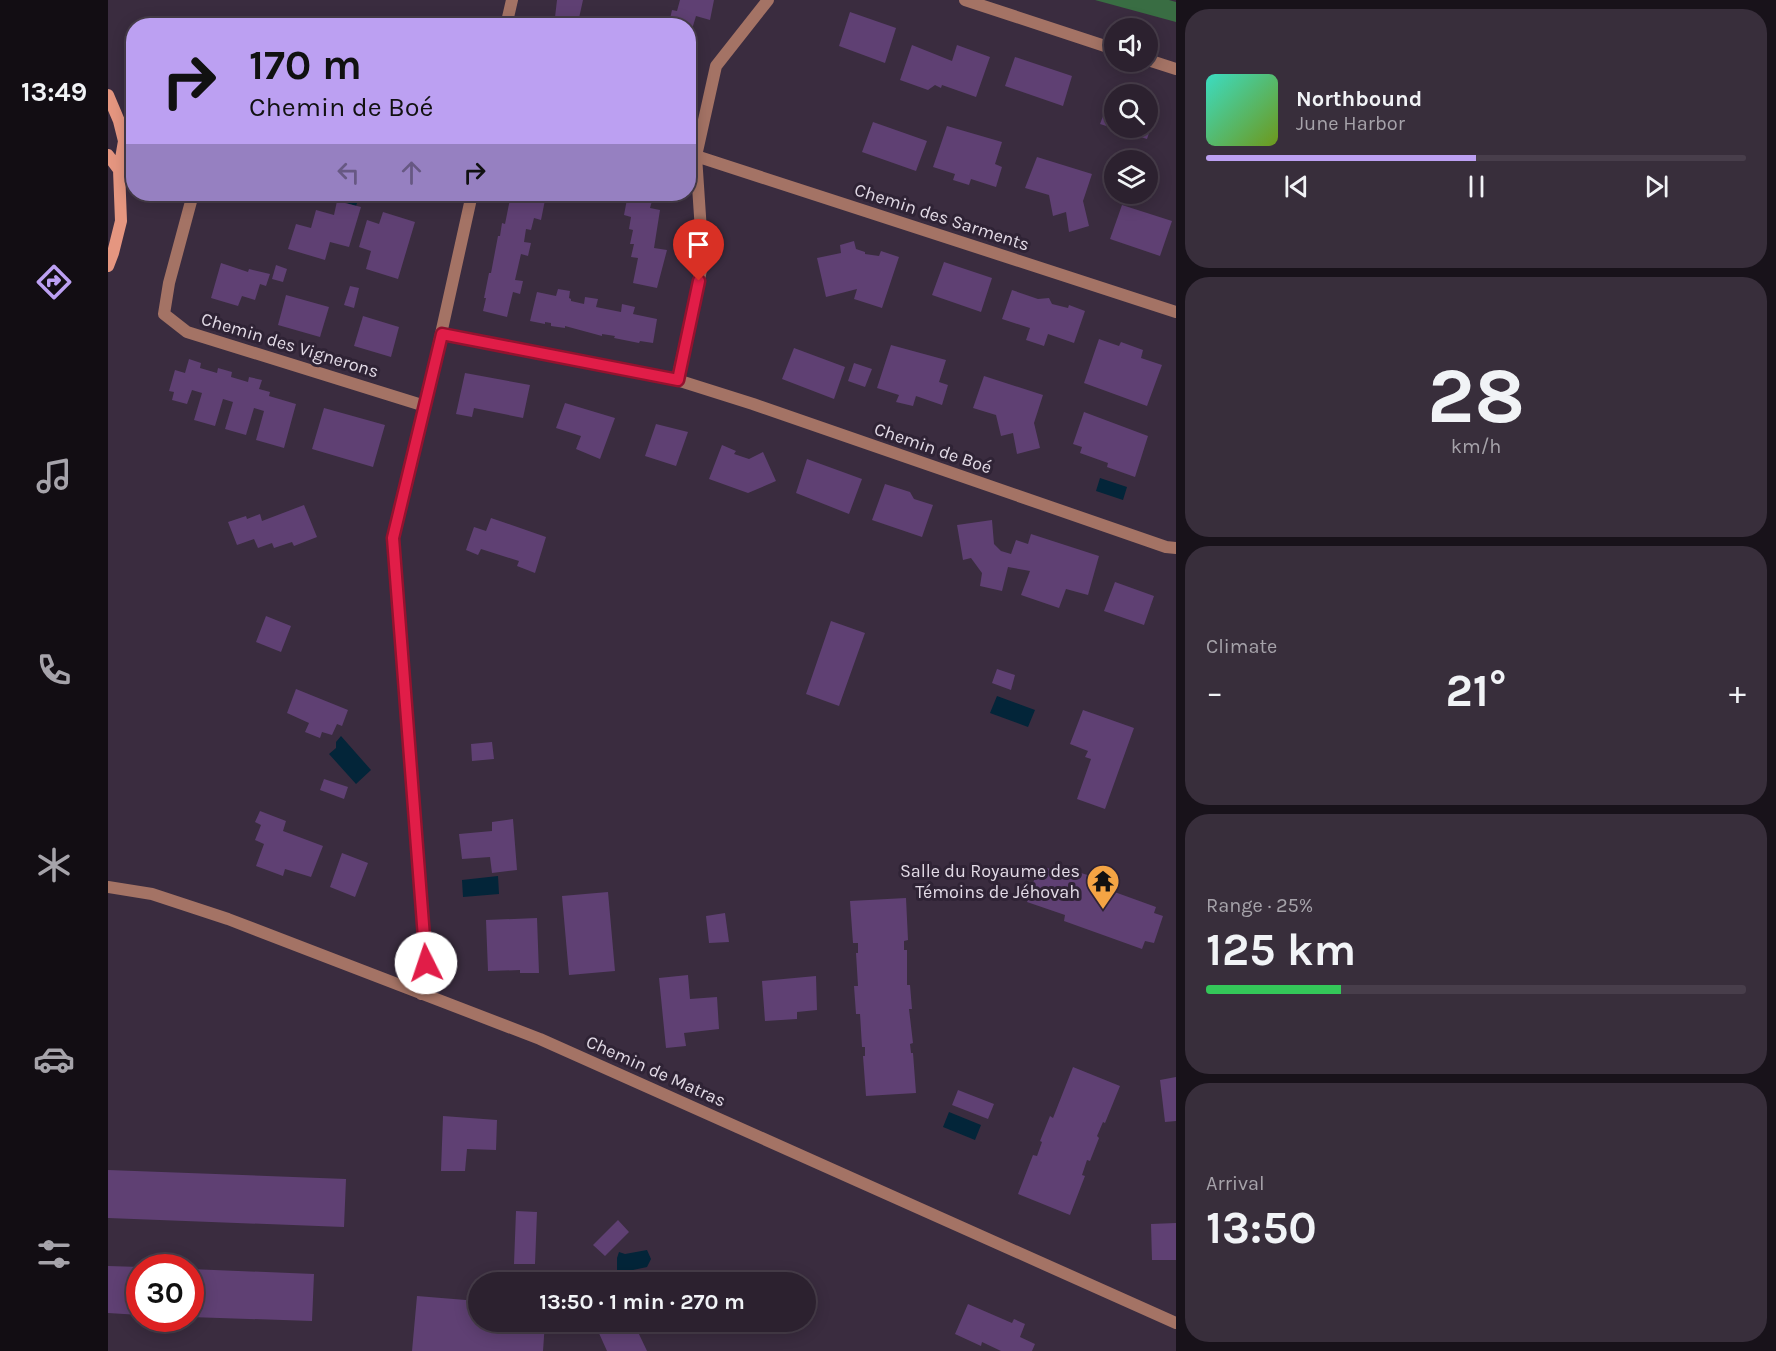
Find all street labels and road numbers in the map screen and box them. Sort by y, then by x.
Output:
street label: Chemin des Sarments [852,178,1032,256]
street label: Chemin des Vignerons [199,308,381,382]
street label: Chemin de Boé [871,418,995,478]
street label: Chemin de Matras [583,1030,729,1112]

